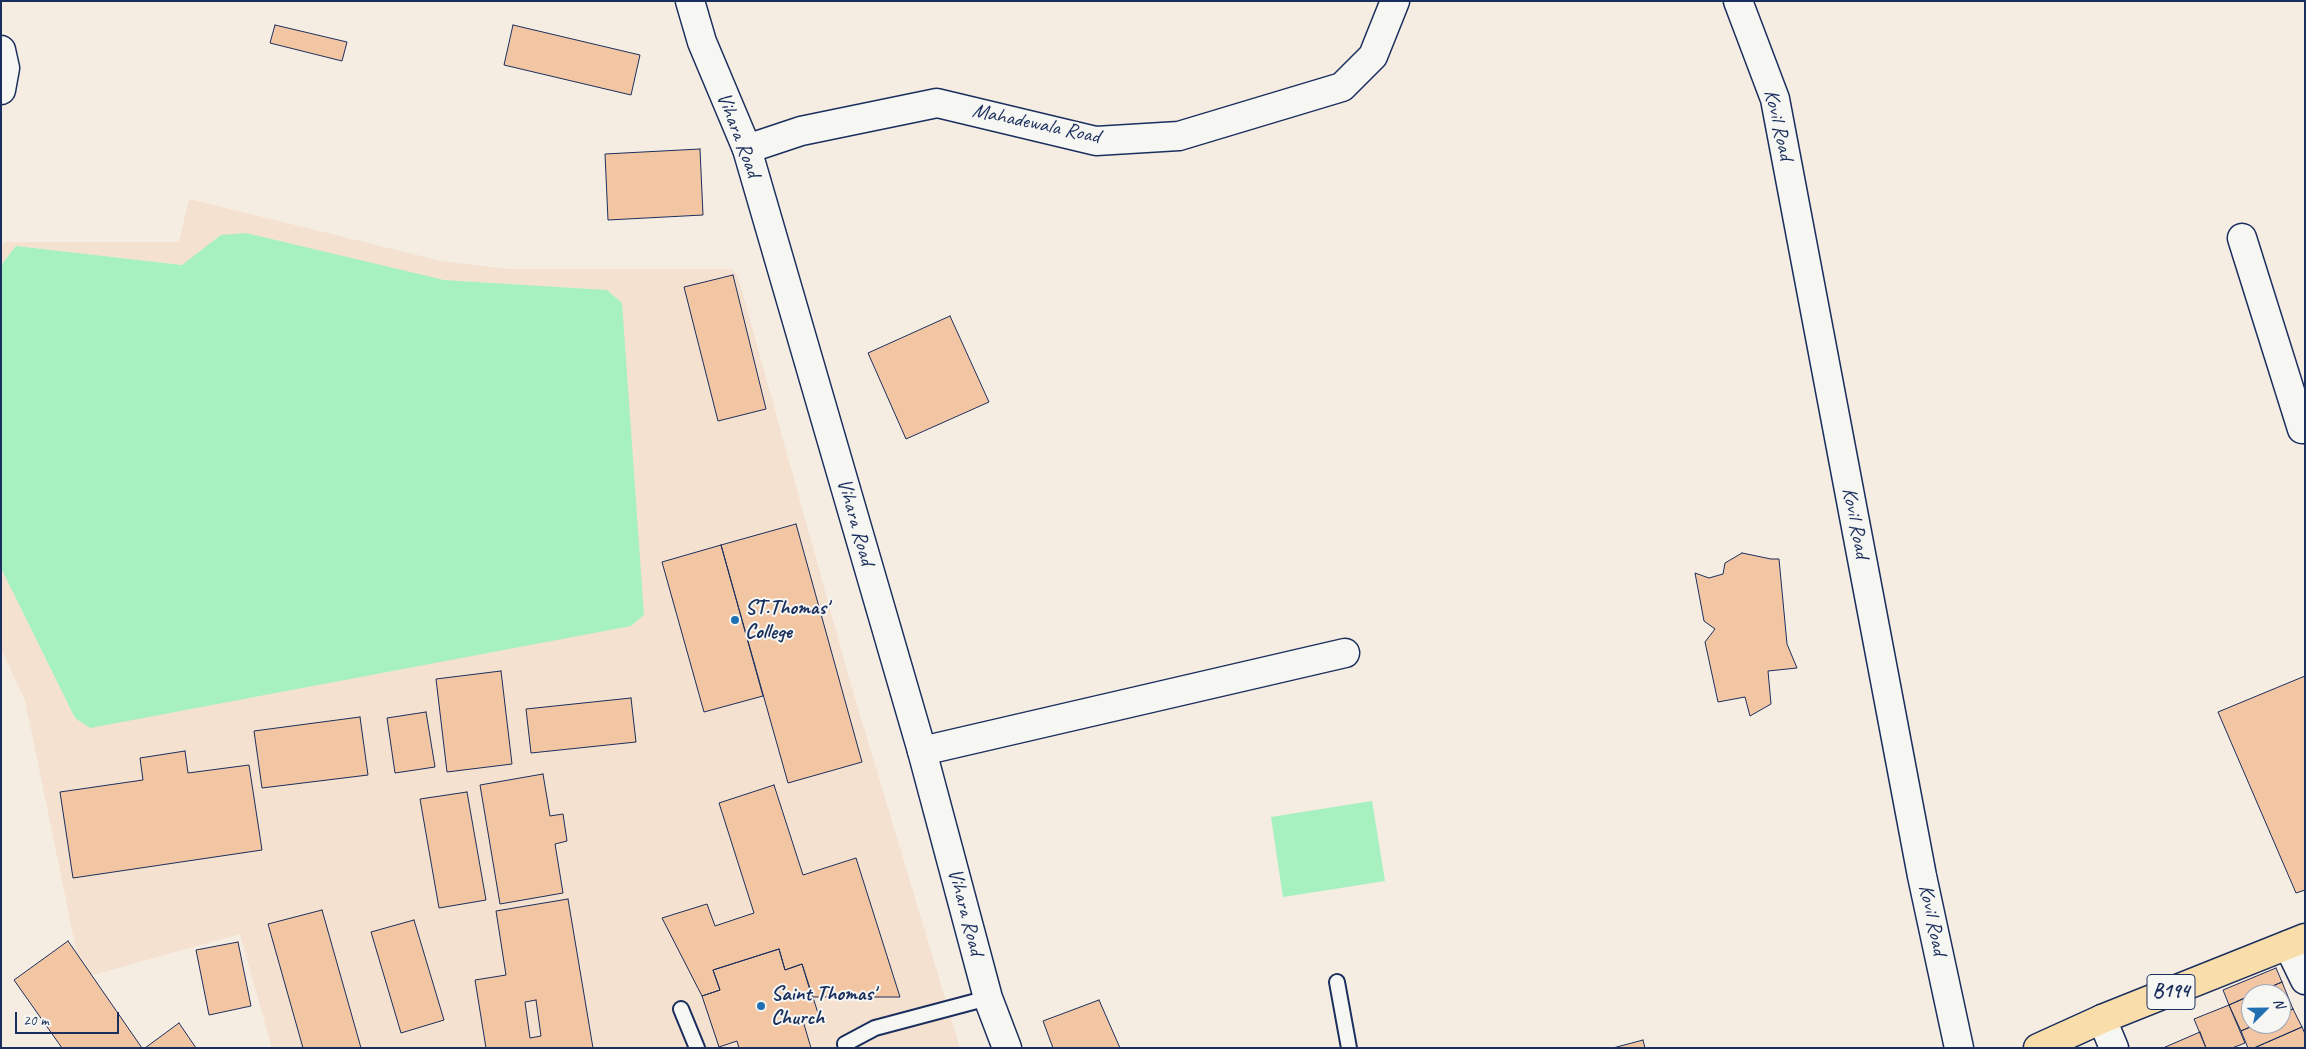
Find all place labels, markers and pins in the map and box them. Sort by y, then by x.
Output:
place label: ST.Thomas' College [745,595,828,645]
marker: ST.Thomas' College [729,614,741,626]
place label: Saint Thomas' Church [771,981,875,1031]
marker: Saint Thomas' Church [755,1000,767,1012]

